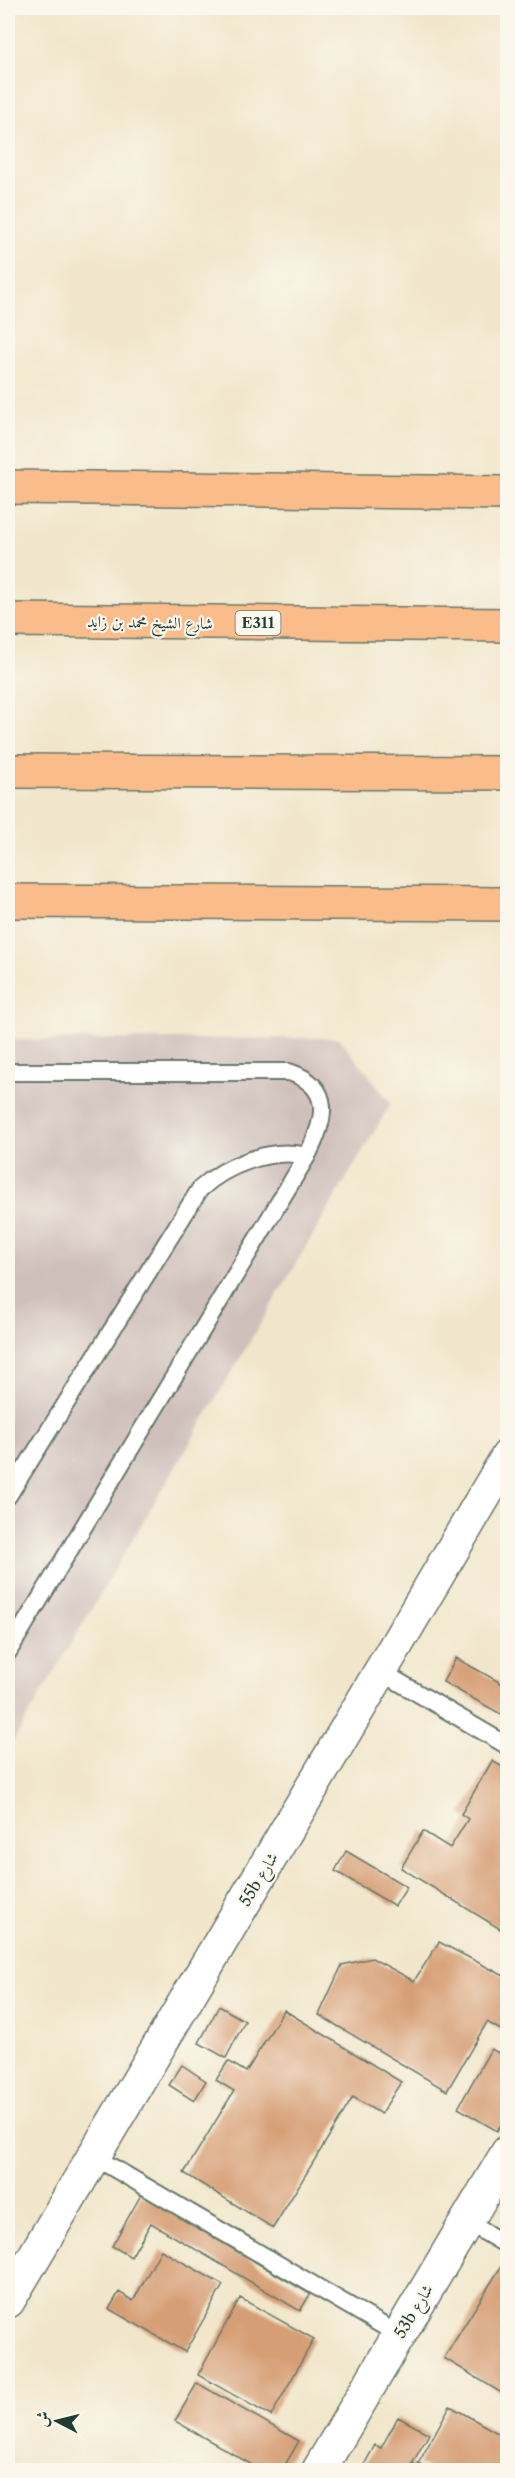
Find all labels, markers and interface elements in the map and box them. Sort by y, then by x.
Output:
street label: شارع الشيخ محمد بن زايد [87,611,213,638]
road number: E311 [236,611,280,635]
street label: 55b شارع [234,1849,285,1912]
street label: 53b شارع [389,2280,440,2344]
north arrow [27,2391,87,2451]
text: ش [31,2410,53,2428]

